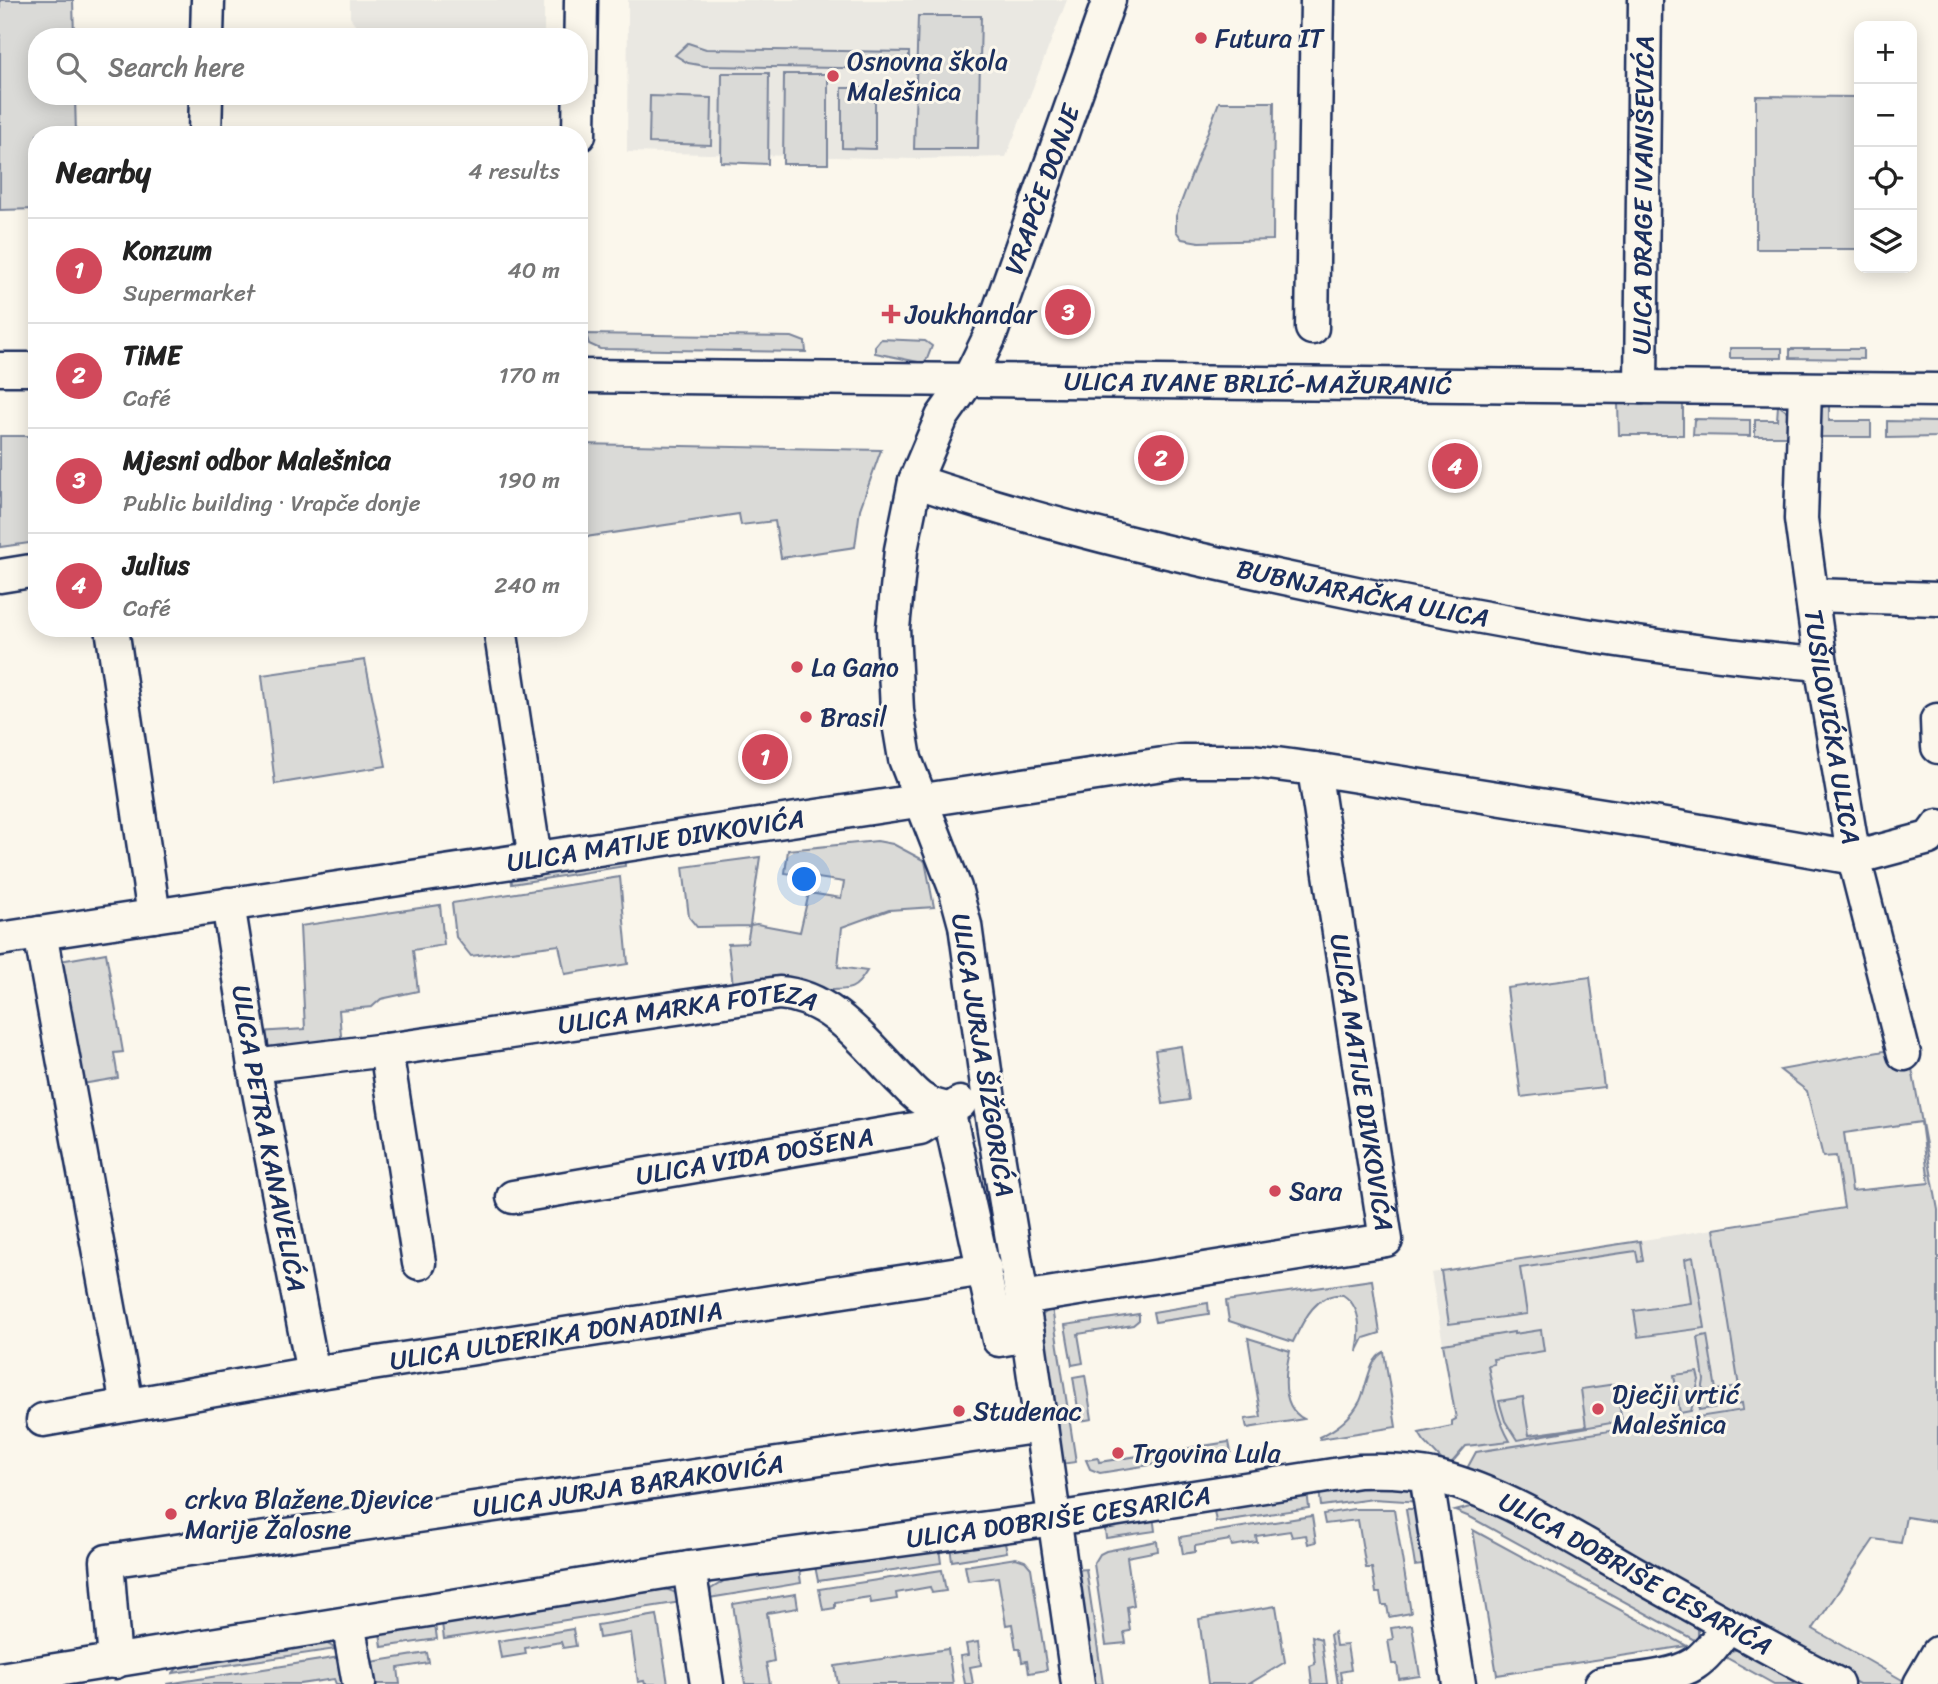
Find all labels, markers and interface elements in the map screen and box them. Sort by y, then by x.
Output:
place label: Futura IT [1215,15,1325,61]
map controls [1854,21,1917,273]
button: + [1854,21,1917,84]
search box [28,28,588,105]
marker: Futura IT [1193,30,1209,46]
street label: ULICA DRAGE IVANIŠEVIĆA [1618,35,1668,355]
place label: Osnovna škola Malešnica [847,38,1008,114]
text: Search here [108,44,245,90]
icon: search [52,48,90,86]
marker: Osnovna škola Malešnica [825,68,841,84]
button: − [1854,84,1917,147]
street label: VRAPČE DONJE [990,96,1094,281]
text: Nearby [56,145,151,199]
button: locate [1854,147,1917,210]
text: 4 results [468,151,560,192]
button: layers [1854,210,1917,273]
text: Konzum [123,227,212,273]
text: 1 [74,250,84,291]
text: 40 m [507,250,560,291]
text: Supermarket [123,273,255,314]
pin: 3 [1045,286,1091,338]
place label: Joukhandar [904,291,1038,337]
marker: Joukhandar [883,306,899,322]
text: TiME [123,332,181,378]
text: 2 [72,355,86,396]
text: 170 m [499,355,560,396]
street label: ULICA IVANE BRLIĆ-MAŽURANIĆ [1064,358,1452,408]
text: Café [123,378,171,419]
pin: 2 [1138,432,1184,484]
text: Mjesni odbor Malešnica [123,437,391,483]
pin: 4 [1432,440,1478,492]
text: 3 [73,460,85,501]
text: 190 m [498,460,560,501]
text: Public building · Vrapče donje [123,483,421,524]
text: Julius [123,542,190,588]
street label: BUBNJARAČKA ULICA [1232,545,1493,641]
text: 4 [72,565,86,606]
text: 240 m [494,565,560,606]
text: Café [123,588,171,629]
street label: TUŠILOVIĆKA ULICA [1791,606,1874,848]
place label: La Gano [811,644,899,690]
marker: La Gano [789,659,805,675]
place label: Brasil [820,694,887,740]
marker: Brasil [798,709,814,725]
pin: 1 [742,731,788,783]
street label: ULICA MATIJE DIVKOVIĆA [504,795,808,885]
your location [787,862,821,896]
street label: ULICA JURJA ŠIŽGORIĆA [938,910,1028,1200]
street label: ULICA MATIJE DIVKOVIĆA [1316,930,1407,1235]
street label: ULICA MARKA FOTEZA [555,969,825,1048]
street label: ULICA PETRA KANAVELIĆA [218,982,320,1296]
street label: ULICA VIDA DOŠENA [632,1113,877,1199]
place label: Sara [1289,1168,1343,1214]
marker: Sara [1267,1183,1283,1199]
street label: ULICA ULDERIKA DONADINIA [386,1287,726,1384]
place label: Dječji vrtić Malešnica [1612,1371,1741,1447]
place label: Studenac [973,1388,1082,1434]
marker: Dječji vrtić Malešnica [1590,1401,1606,1417]
marker: Studenac [951,1403,967,1419]
place label: Trgovina Lula [1132,1430,1282,1476]
street label: ULICA JURJA BARAKOVIĆA [470,1440,787,1531]
marker: Trgovina Lula [1110,1445,1126,1461]
street label: ULICA DOBRIŠE CESARIĆA [903,1472,1214,1562]
place label: crkva Blažene Djevice Marije Žalosne [185,1476,433,1552]
street label: ULICA DOBRIŠE CESARIĆA [1491,1479,1781,1668]
marker: crkva Blažene Djevice Marije Žalosne [163,1506,179,1522]

